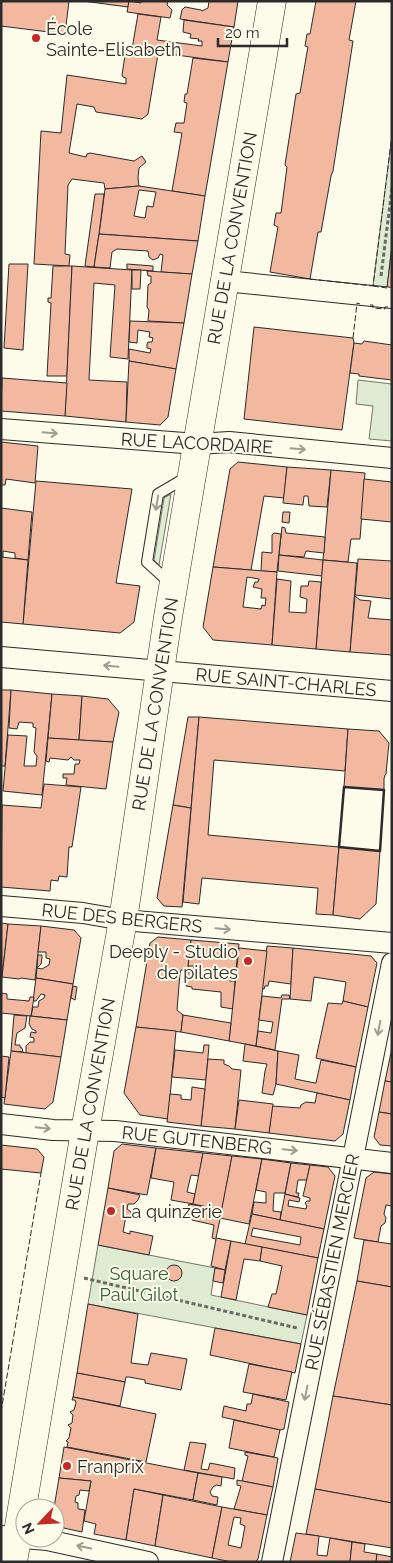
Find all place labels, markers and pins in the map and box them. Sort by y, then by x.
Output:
place label: École Sainte-Elisabeth [46,17,182,60]
marker: École Sainte-Elisabeth [30,32,42,44]
place label: Deeply - Studio de pilates [109,941,238,983]
marker: Deeply - Studio de pilates [242,955,254,967]
place label: La quinzerie [121,1201,223,1222]
marker: La quinzerie [105,1205,117,1217]
place label: Franprix [77,1456,144,1477]
marker: Franprix [61,1460,73,1472]

